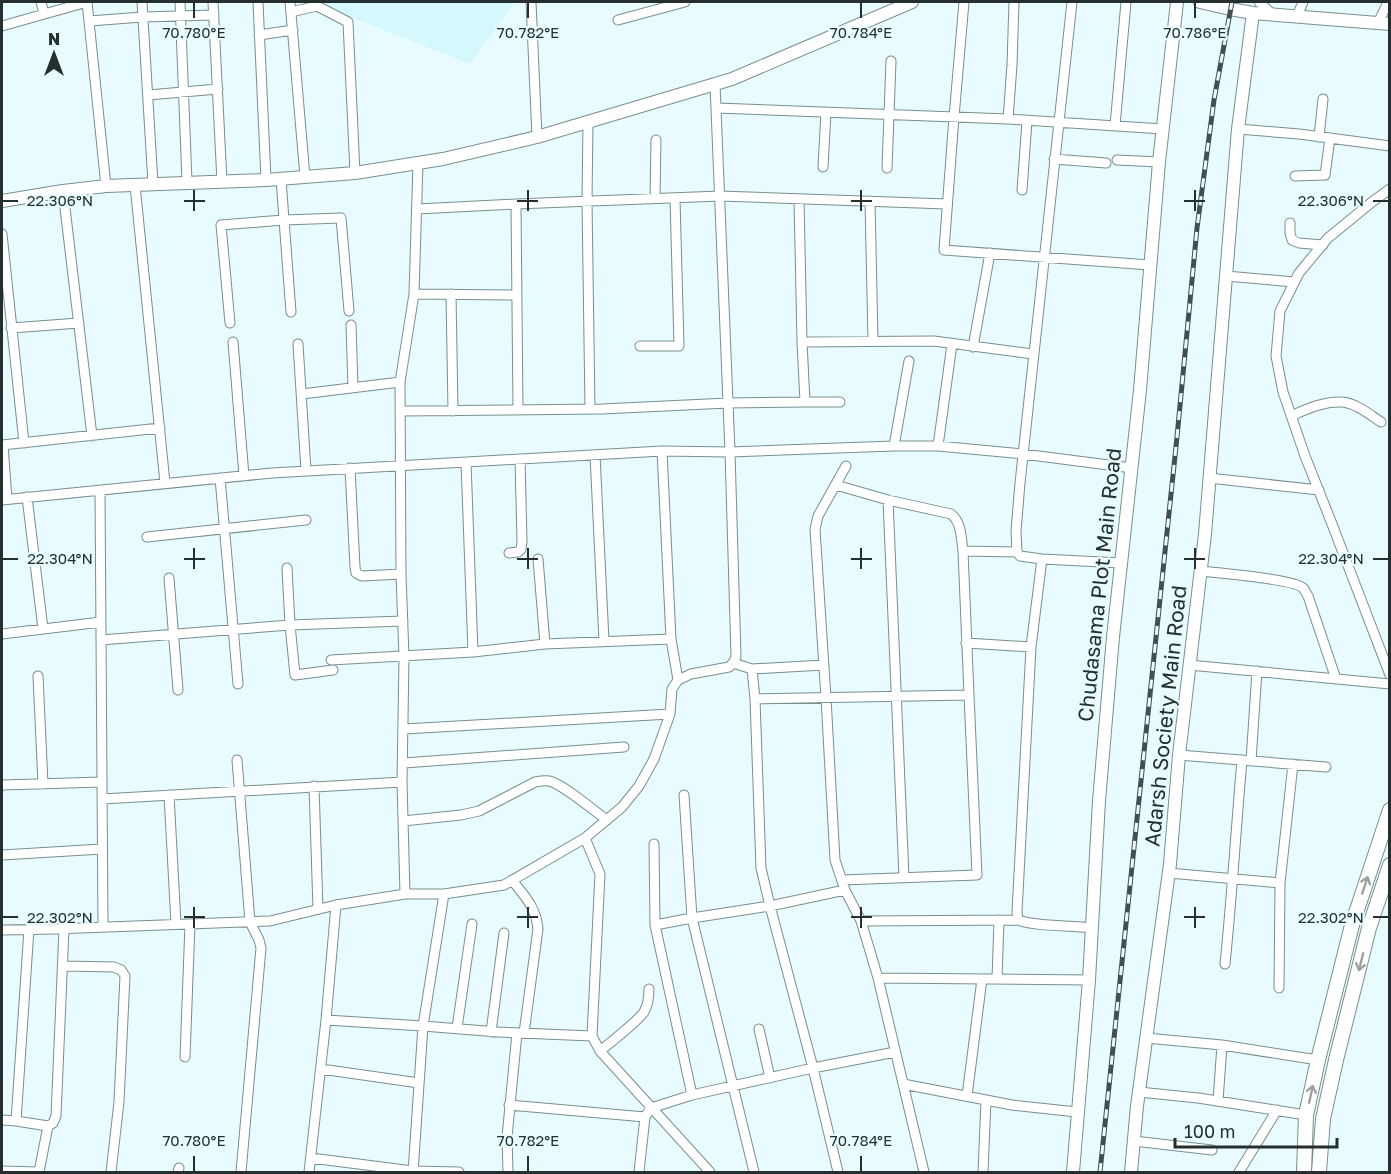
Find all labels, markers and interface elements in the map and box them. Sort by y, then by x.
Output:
text: 70.780°E [162,23,226,41]
text: 70.782°E [497,23,559,41]
text: 70.784°E [830,23,892,41]
text: 70.786°E [1164,23,1226,41]
north arrow [24,24,84,84]
text: N [48,29,60,49]
text: 22.306°N [27,191,93,209]
text: 22.306°N [1298,191,1364,209]
street label: Chudasama Plot Main Road [1072,447,1126,723]
text: 22.304°N [27,549,93,567]
text: 22.304°N [1298,549,1364,567]
street label: Adarsh Society Main Road [1138,584,1192,848]
one-way arrow [1361,876,1372,895]
text: 22.302°N [27,908,93,926]
text: 22.302°N [1298,908,1364,926]
one-way arrow [1354,952,1366,971]
one-way arrow [1306,1084,1317,1104]
scale bar [1175,1111,1337,1149]
text: 100 m [1184,1120,1235,1142]
text: 70.780°E [162,1131,226,1149]
text: 70.782°E [497,1131,559,1149]
text: 70.784°E [830,1131,892,1149]

